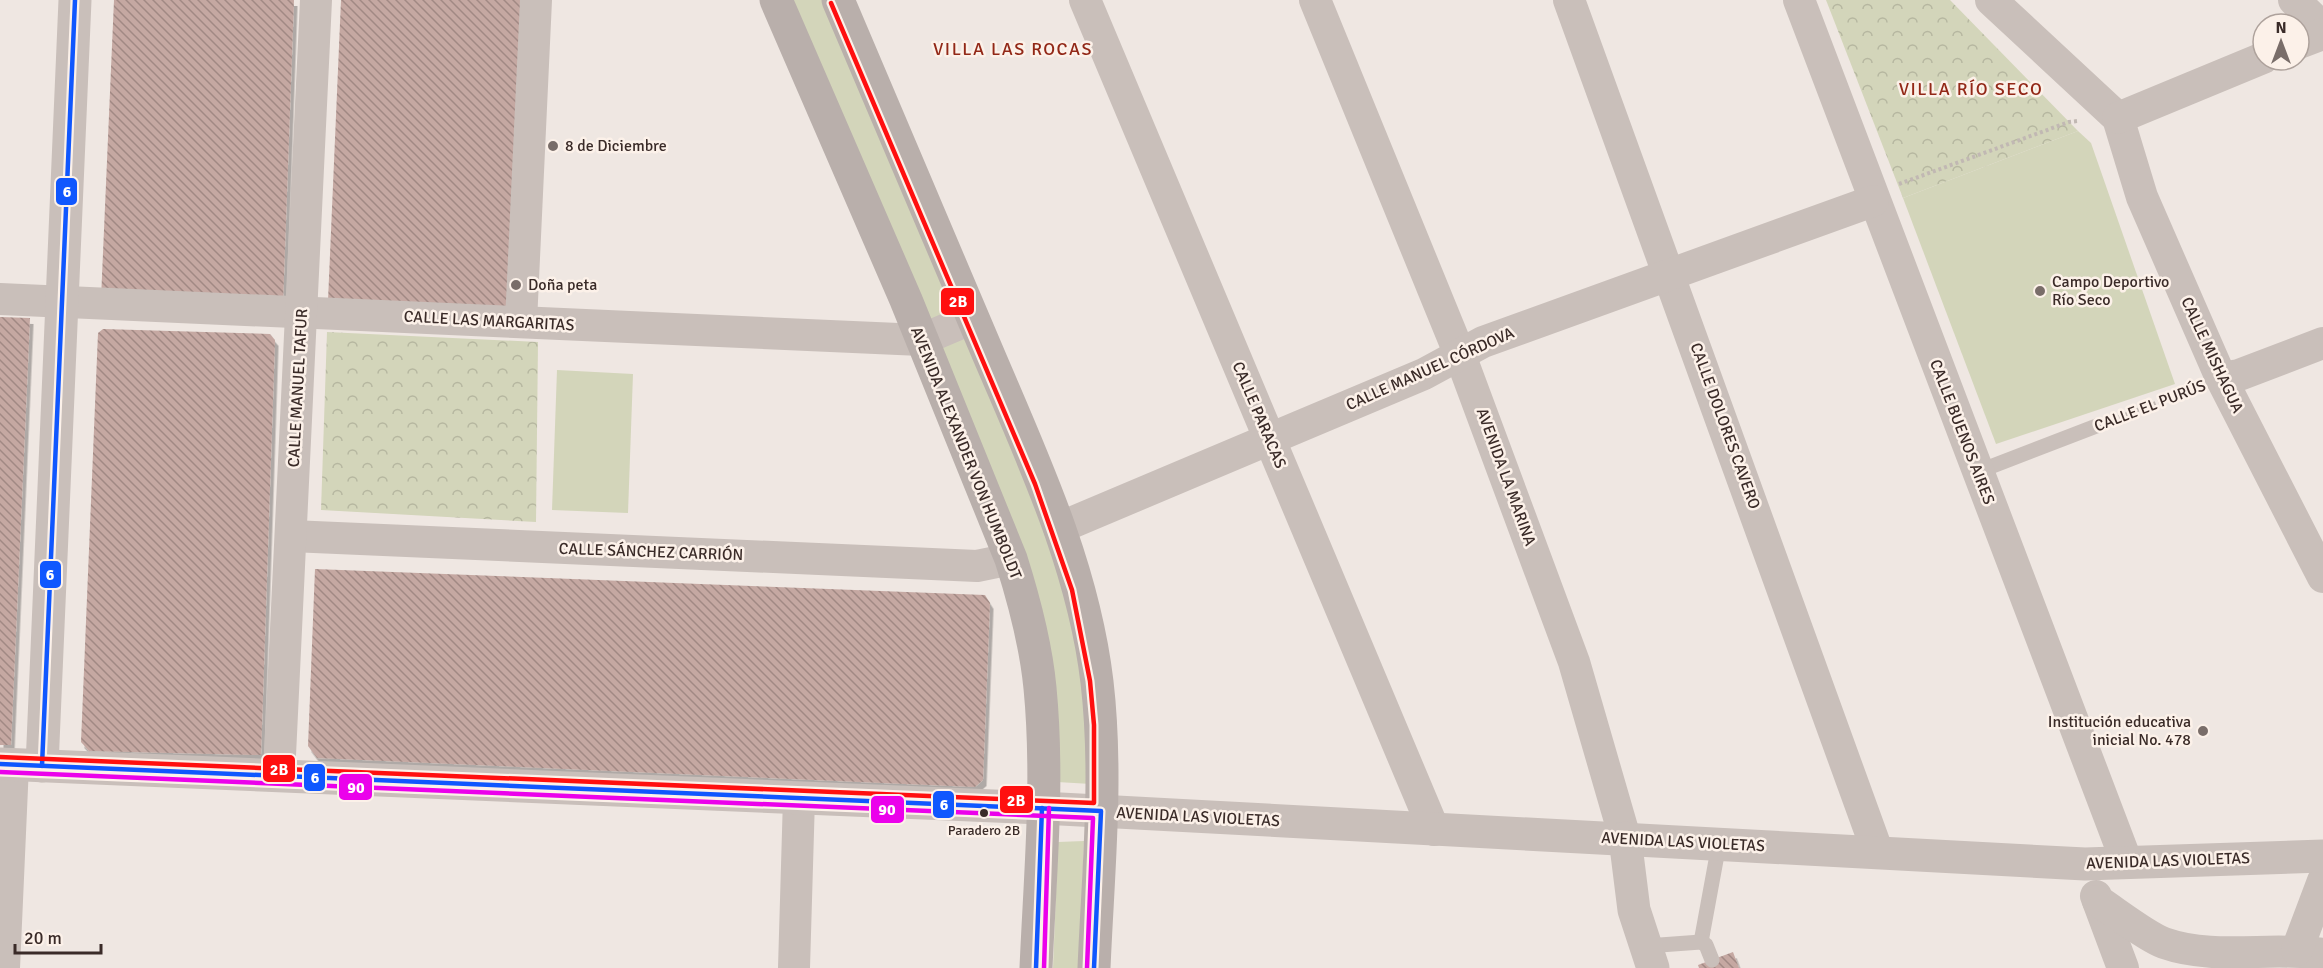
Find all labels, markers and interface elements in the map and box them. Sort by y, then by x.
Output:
north arrow [2251,12,2311,72]
text: N [2275,18,2287,38]
district label: VILLA LAS ROCAS [933,38,1093,60]
district label: VILLA RÍO SECO [1899,78,2043,100]
place label: 8 de Diciembre [565,136,667,156]
marker: 8 de Diciembre [546,139,560,153]
line badge: 6 [55,177,78,206]
text: 6 [63,182,72,202]
place label: Campo Deportivo Río Seco [2052,272,2169,310]
place label: Doña peta [528,275,597,295]
marker: Doña peta [509,278,523,292]
marker: Campo Deportivo Río Seco [2033,284,2047,298]
line badge: 2B [940,287,975,316]
text: 2B [949,292,967,312]
street label: CALLE MISHAGUA [2176,294,2248,416]
street label: CALLE LAS MARGARITAS [403,307,575,335]
street label: CALLE MANUEL TAFUR [284,308,312,468]
street label: CALLE MANUEL CÓRDOVA [1343,323,1517,415]
street label: AVENIDA ALEXANDER VON HUMBOLDT [906,324,1026,582]
street label: CALLE DOLORES CAVERO [1686,340,1764,512]
street label: CALLE BUENOS AIRES [1925,357,1999,507]
street label: CALLE PARACAS [1228,359,1290,471]
street label: CALLE EL PURÚS [2091,375,2209,436]
street label: AVENIDA LA MARINA [1472,405,1540,549]
street label: CALLE SÁNCHEZ CARRIÓN [558,539,744,565]
line badge: 6 [39,560,62,589]
text: 6 [46,565,55,585]
place label: Institución educativa inicial No. 478 [2048,712,2191,750]
marker: Institución educativa inicial No. 478 [2196,724,2210,738]
line badge: 2B [262,754,296,783]
text: 2B [270,760,288,780]
line badge: 6 [303,763,326,792]
text: 6 [311,768,320,788]
line badge: 90 [338,773,373,801]
text: 90 [347,778,365,798]
line badge: 2B [999,785,1034,814]
line badge: 6 [932,790,955,819]
text: 2B [1007,791,1025,811]
line badge: 90 [870,795,905,824]
text: 6 [940,795,949,815]
text: 90 [878,800,896,820]
street label: AVENIDA LAS VIOLETAS [1116,803,1280,831]
marker: Paradero 2B [978,807,990,819]
place label: Paradero 2B [948,822,1020,839]
street label: AVENIDA LAS VIOLETAS [1601,828,1765,856]
street label: AVENIDA LAS VIOLETAS [2086,848,2250,874]
scale bar [15,917,100,955]
text: 20 m [24,927,62,949]

